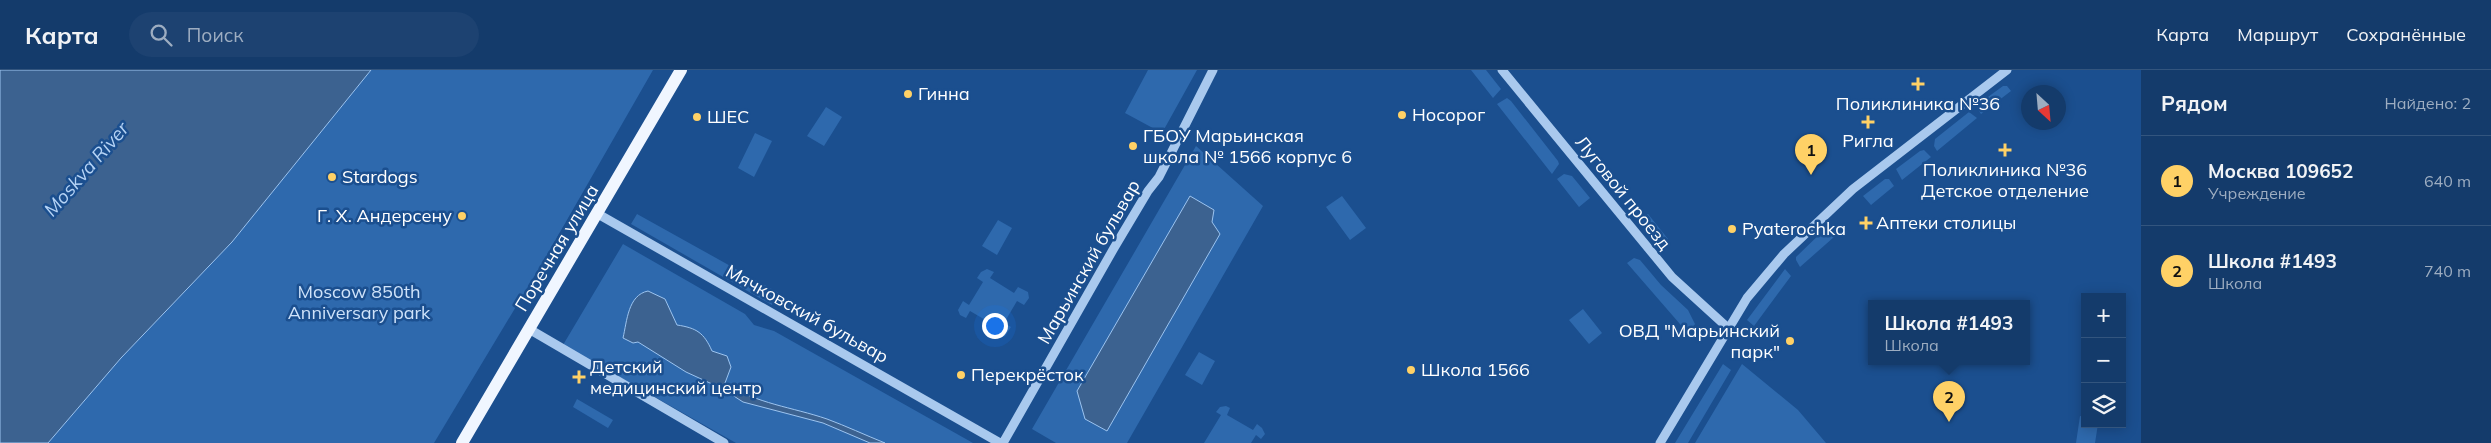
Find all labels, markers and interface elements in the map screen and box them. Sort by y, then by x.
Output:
search box [129,12,479,57]
text: Карта [25,20,99,50]
icon: search [147,21,175,49]
text: Поиск [187,23,244,47]
text: Карта [2156,23,2209,46]
text: Маршрут [2237,23,2318,46]
text: Сохранённые [2346,23,2466,46]
marker: Поликлиника №36 [1911,77,1925,91]
place label: Гинна [918,82,970,105]
north arrow [2021,85,2066,130]
marker: Гинна [902,88,914,100]
text: Рядом [2161,90,2228,116]
place label: Поликлиника №36 [1836,92,2000,115]
text: Найдено: 2 [2385,93,2471,113]
place label: Носорог [1412,103,1485,126]
place label: ШЕС [707,105,749,128]
marker: Носорог [1396,109,1408,121]
marker: ШЕС [691,111,703,123]
water label: Moskva River [39,116,134,221]
marker: Ригла [1862,116,1874,128]
place label: ГБОУ Марьинская школа № 1566 корпус 6 [1143,124,1352,168]
place label: Ригла [1842,129,1894,152]
street label: Луговой проезд [1570,131,1676,254]
pin: 1 [1795,134,1827,175]
marker: ГБОУ Марьинская школа № 1566 корпус 6 [1127,140,1139,152]
marker: Поликлиника №36 Детское отделение [1998,143,2012,157]
place label: Поликлиника №36 Детское отделение [1921,158,2089,202]
text: Москва 109652 [2208,159,2353,183]
place label: Stardogs [342,165,418,188]
marker: Stardogs [326,171,338,183]
text: 1 [2172,171,2182,191]
text: 640 m [2424,171,2471,191]
street label: Марьинский бульвар [1032,176,1145,348]
street label: Поречная улица [510,180,604,315]
text: Учреждение [2208,183,2306,203]
place label: Г. Х. Андерсену [317,204,452,227]
marker: Г. Х. Андерсену [456,210,468,222]
place label: Аптеки столицы [1876,211,2016,234]
place label: Pyaterochka [1742,217,1846,240]
marker: Аптеки столицы [1860,217,1872,229]
marker: Pyaterochka [1726,223,1738,235]
text: Школа #1493 [2208,249,2337,273]
street label: Мячковский бульвар [722,259,893,368]
text: 2 [2172,261,2182,281]
text: 740 m [2424,261,2471,281]
text: Школа [2208,273,2262,293]
park label: Moscow 850th Anniversary park [288,280,431,324]
map controls [2081,293,2126,428]
button: + [2081,293,2126,338]
popup [1868,300,2030,365]
text: Школа #1493 [1885,311,2013,335]
your location [982,313,1008,339]
place label: ОВД "Марьинский парк" [1619,319,1780,363]
marker: ОВД "Марьинский парк" [1784,335,1796,347]
text: Школа [1885,335,1939,355]
button: − [2081,338,2126,383]
place label: Детский медицинский центр [590,355,762,399]
place label: Школа 1566 [1421,358,1530,381]
place label: Перекрёсток [971,363,1084,386]
marker: Школа 1566 [1405,364,1417,376]
marker: Перекрёсток [955,369,967,381]
marker: Детский медицинский центр [572,370,586,384]
pin: 2 [1933,381,1965,422]
button: layers [2081,383,2126,428]

